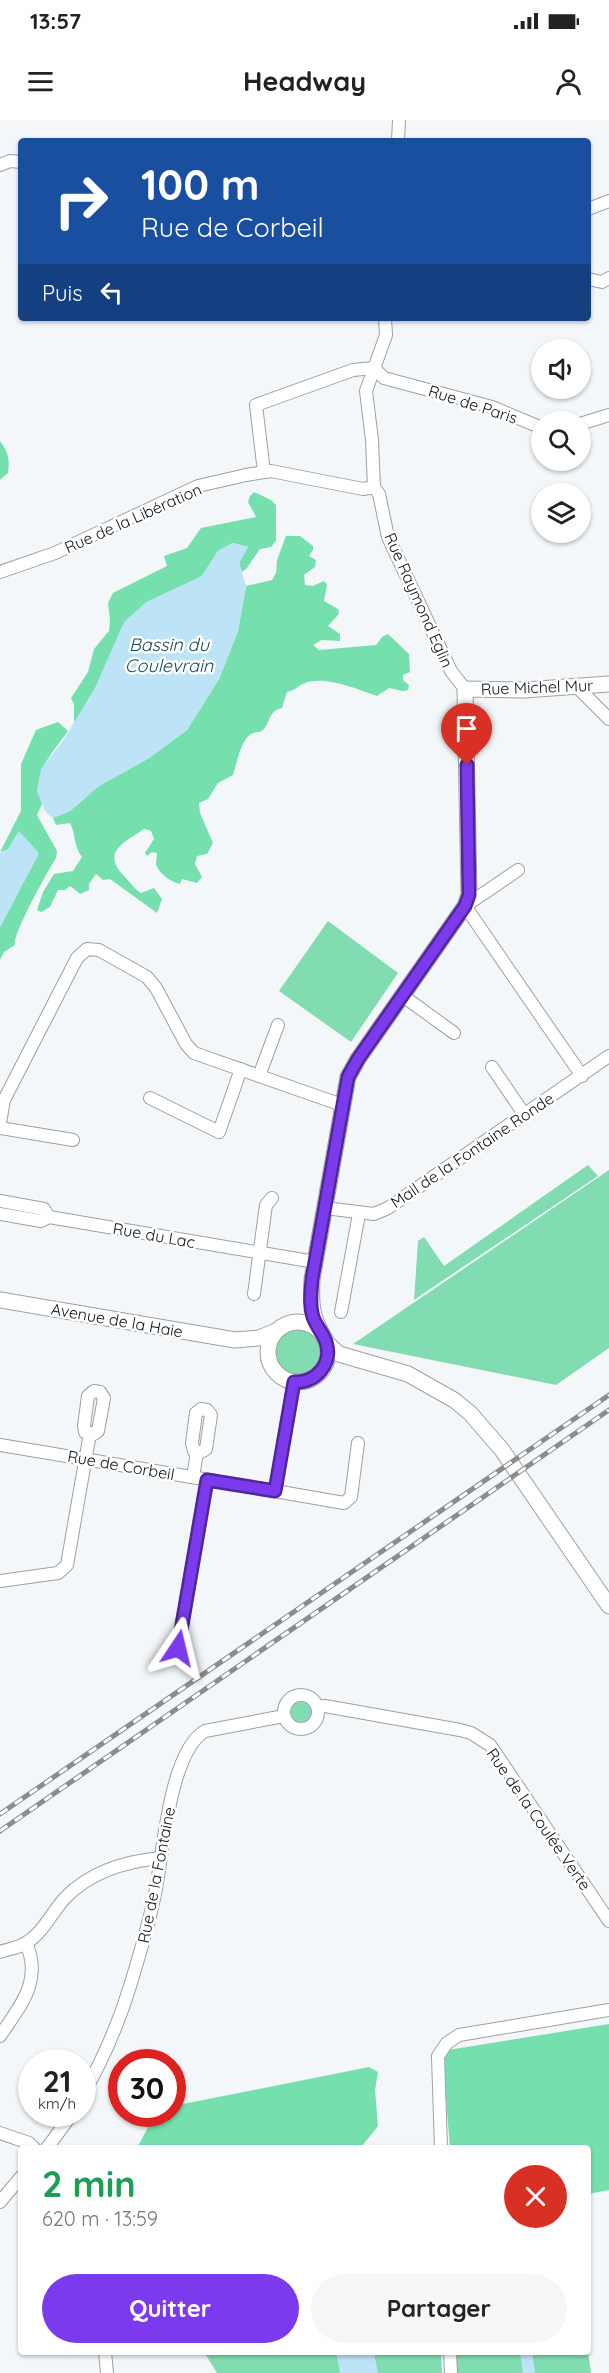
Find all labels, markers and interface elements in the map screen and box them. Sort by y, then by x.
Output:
text: 13:57 [30,7,81,35]
text: Headway [243,64,366,98]
icon: menu [24,65,57,98]
icon: person [552,65,585,98]
text: 100 m [141,158,259,211]
icon: right [42,162,120,240]
text: Rue de Corbeil [141,210,324,244]
icon: left [95,276,128,309]
text: Puis [42,279,83,307]
map controls [531,339,591,543]
button: sound [531,339,591,399]
street label: Rue de Paris [426,380,520,428]
button: search [531,411,591,471]
street label: Rue de la Libération [61,479,205,557]
button: layers [531,483,591,543]
street label: Rue Raymond Eglin [380,529,458,671]
water label: Bassin du Coulevrain [125,633,214,677]
street label: Rue Michel Mur [480,675,594,699]
pin [441,703,492,765]
icon: arrive [450,712,483,745]
street label: Mail de la Fontaine Ronde [387,1088,557,1212]
street label: Rue du Lac [111,1218,197,1252]
street label: Avenue de la Haie [49,1299,185,1341]
street label: Rue de Corbeil [66,1446,176,1484]
position arrow [146,1616,210,1680]
street label: Rue de la Coulée Verte [482,1744,596,1894]
street label: Rue de la Fontaine [133,1805,179,1945]
speed limit sign: 30 [108,2049,186,2127]
text: 21 [43,2062,71,2100]
text: km/h [38,2094,76,2113]
text: 2 min [42,2161,136,2206]
button: close [504,2165,567,2228]
text: 620 m · 13:59 [42,2206,158,2231]
button: Quitter [42,2274,299,2343]
button: Partager [311,2274,567,2343]

